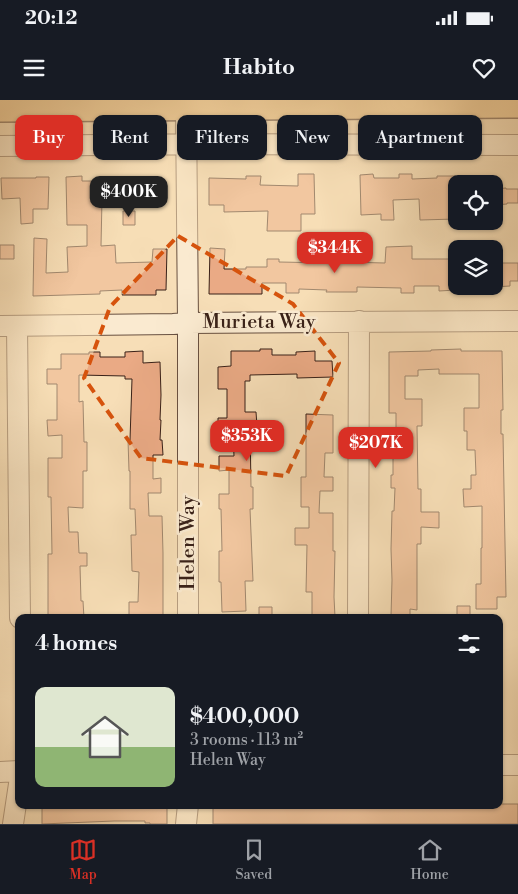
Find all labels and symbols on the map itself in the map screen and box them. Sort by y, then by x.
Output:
pin: $400K [94,176,164,218]
pin: $344K [300,232,370,274]
street label: Murieta Way [203,310,316,335]
pin: $353K [212,420,282,462]
pin: $207K [341,426,411,469]
street label: Helen Way [176,495,201,590]

